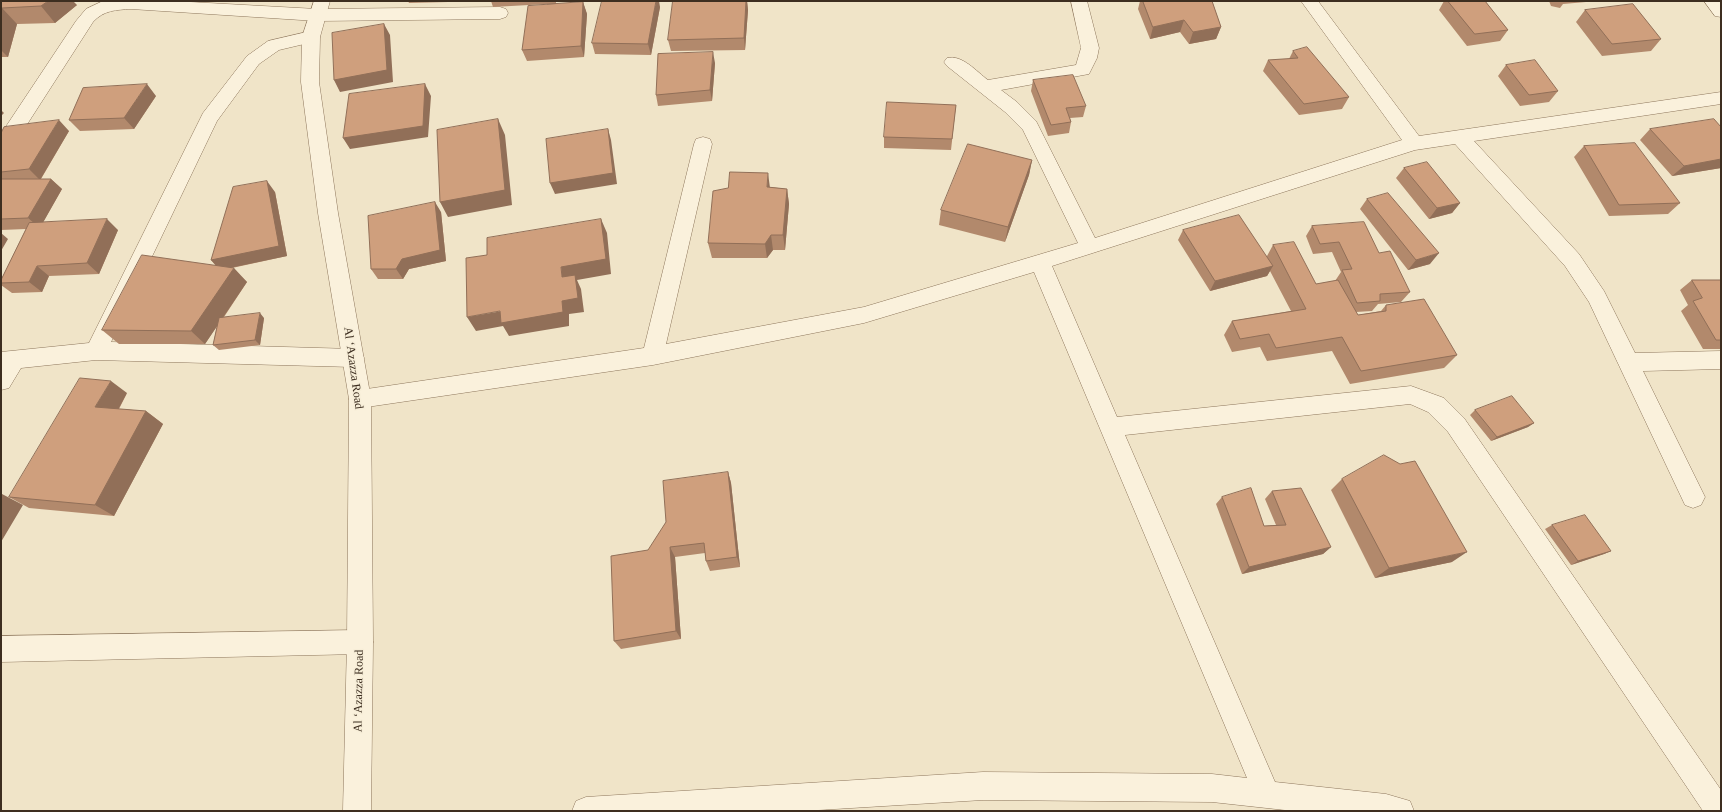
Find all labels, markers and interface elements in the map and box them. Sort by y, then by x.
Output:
street label: Al ‘Azazza Road [340,323,366,413]
street label: Al ‘Azazza Road [351,646,367,736]

